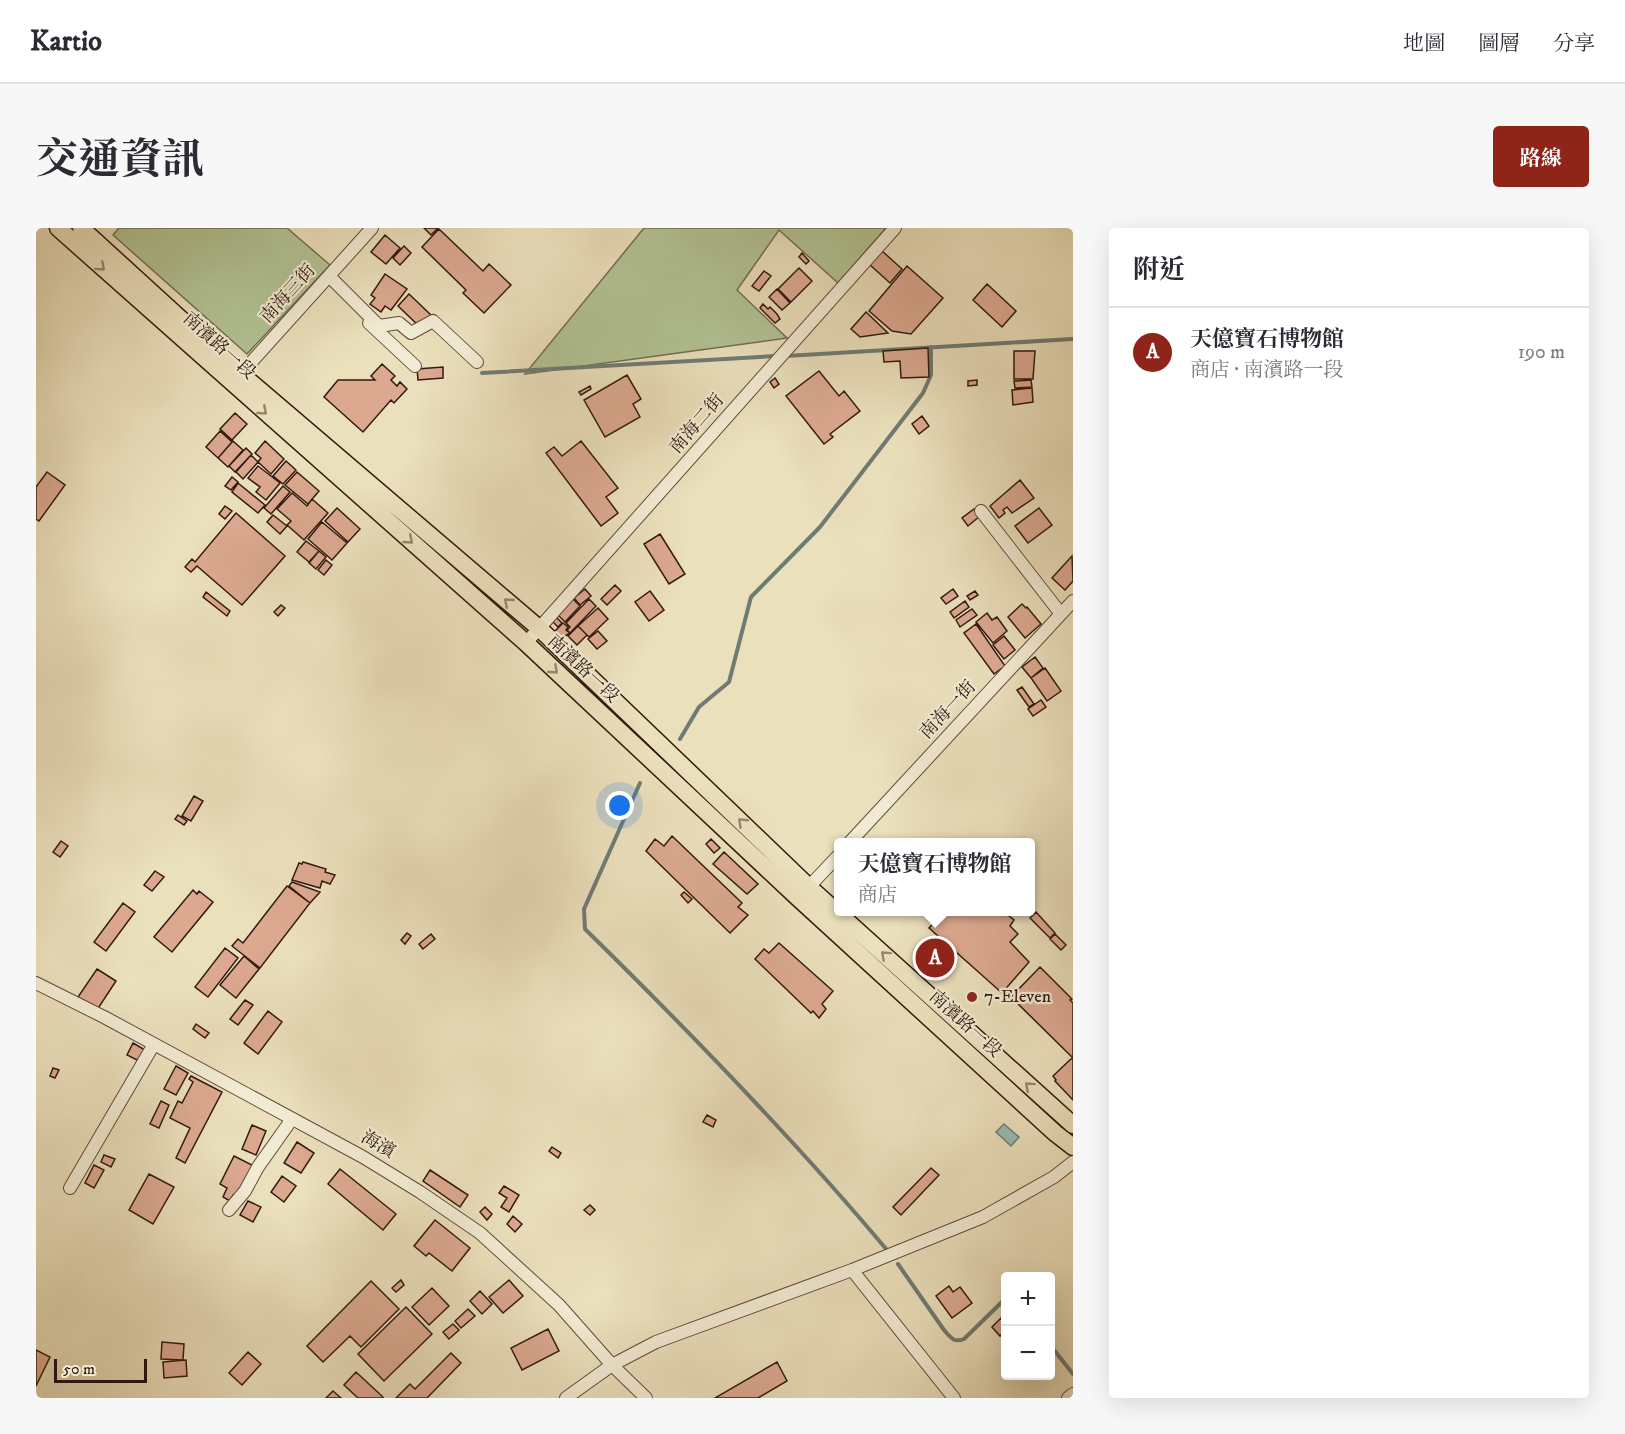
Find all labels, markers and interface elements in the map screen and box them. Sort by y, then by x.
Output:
text: Kartio [30,24,102,59]
text: 地圖 [1403,31,1445,57]
text: 圖層 [1478,31,1520,57]
text: 分享 [1553,31,1595,57]
button: 路線 [1493,126,1589,187]
text: 交通資訊 [36,135,204,187]
text: 附近 [1133,254,1185,287]
one-way arrow [95,260,105,271]
street label: 南海三街 [256,260,320,328]
street label: 南濱路一段 [178,308,260,384]
text: 天億寶石博物館 [1190,326,1344,353]
text: A [1146,340,1159,365]
text: 190 m [1518,340,1565,365]
text: 商店 · 南濱路一段 [1190,358,1343,383]
street label: 南海二街 [665,390,729,458]
one-way arrow [256,404,266,415]
one-way arrow [402,533,413,544]
one-way arrow [504,599,515,610]
street label: 南濱路一段 [543,630,623,708]
one-way arrow [547,662,558,673]
street label: 南海一街 [915,676,981,744]
your location [605,791,634,820]
one-way arrow [738,819,749,830]
popup [834,838,1035,916]
text: 天億寶石博物館 [857,851,1012,878]
text: 商店 [857,883,897,908]
pin: A [916,936,954,980]
one-way arrow [881,951,892,962]
street label: 南濱路一段 [924,986,1006,1062]
place label: 7-Eleven [984,986,1052,1008]
marker: 7-Eleven [965,990,979,1004]
one-way arrow [1025,1082,1036,1093]
street label: 海濱 [357,1126,399,1164]
map controls [1001,1272,1055,1380]
button: + [1001,1272,1055,1326]
button: − [1001,1326,1055,1380]
scale bar [54,1356,147,1384]
text: 50 m [63,1359,95,1379]

